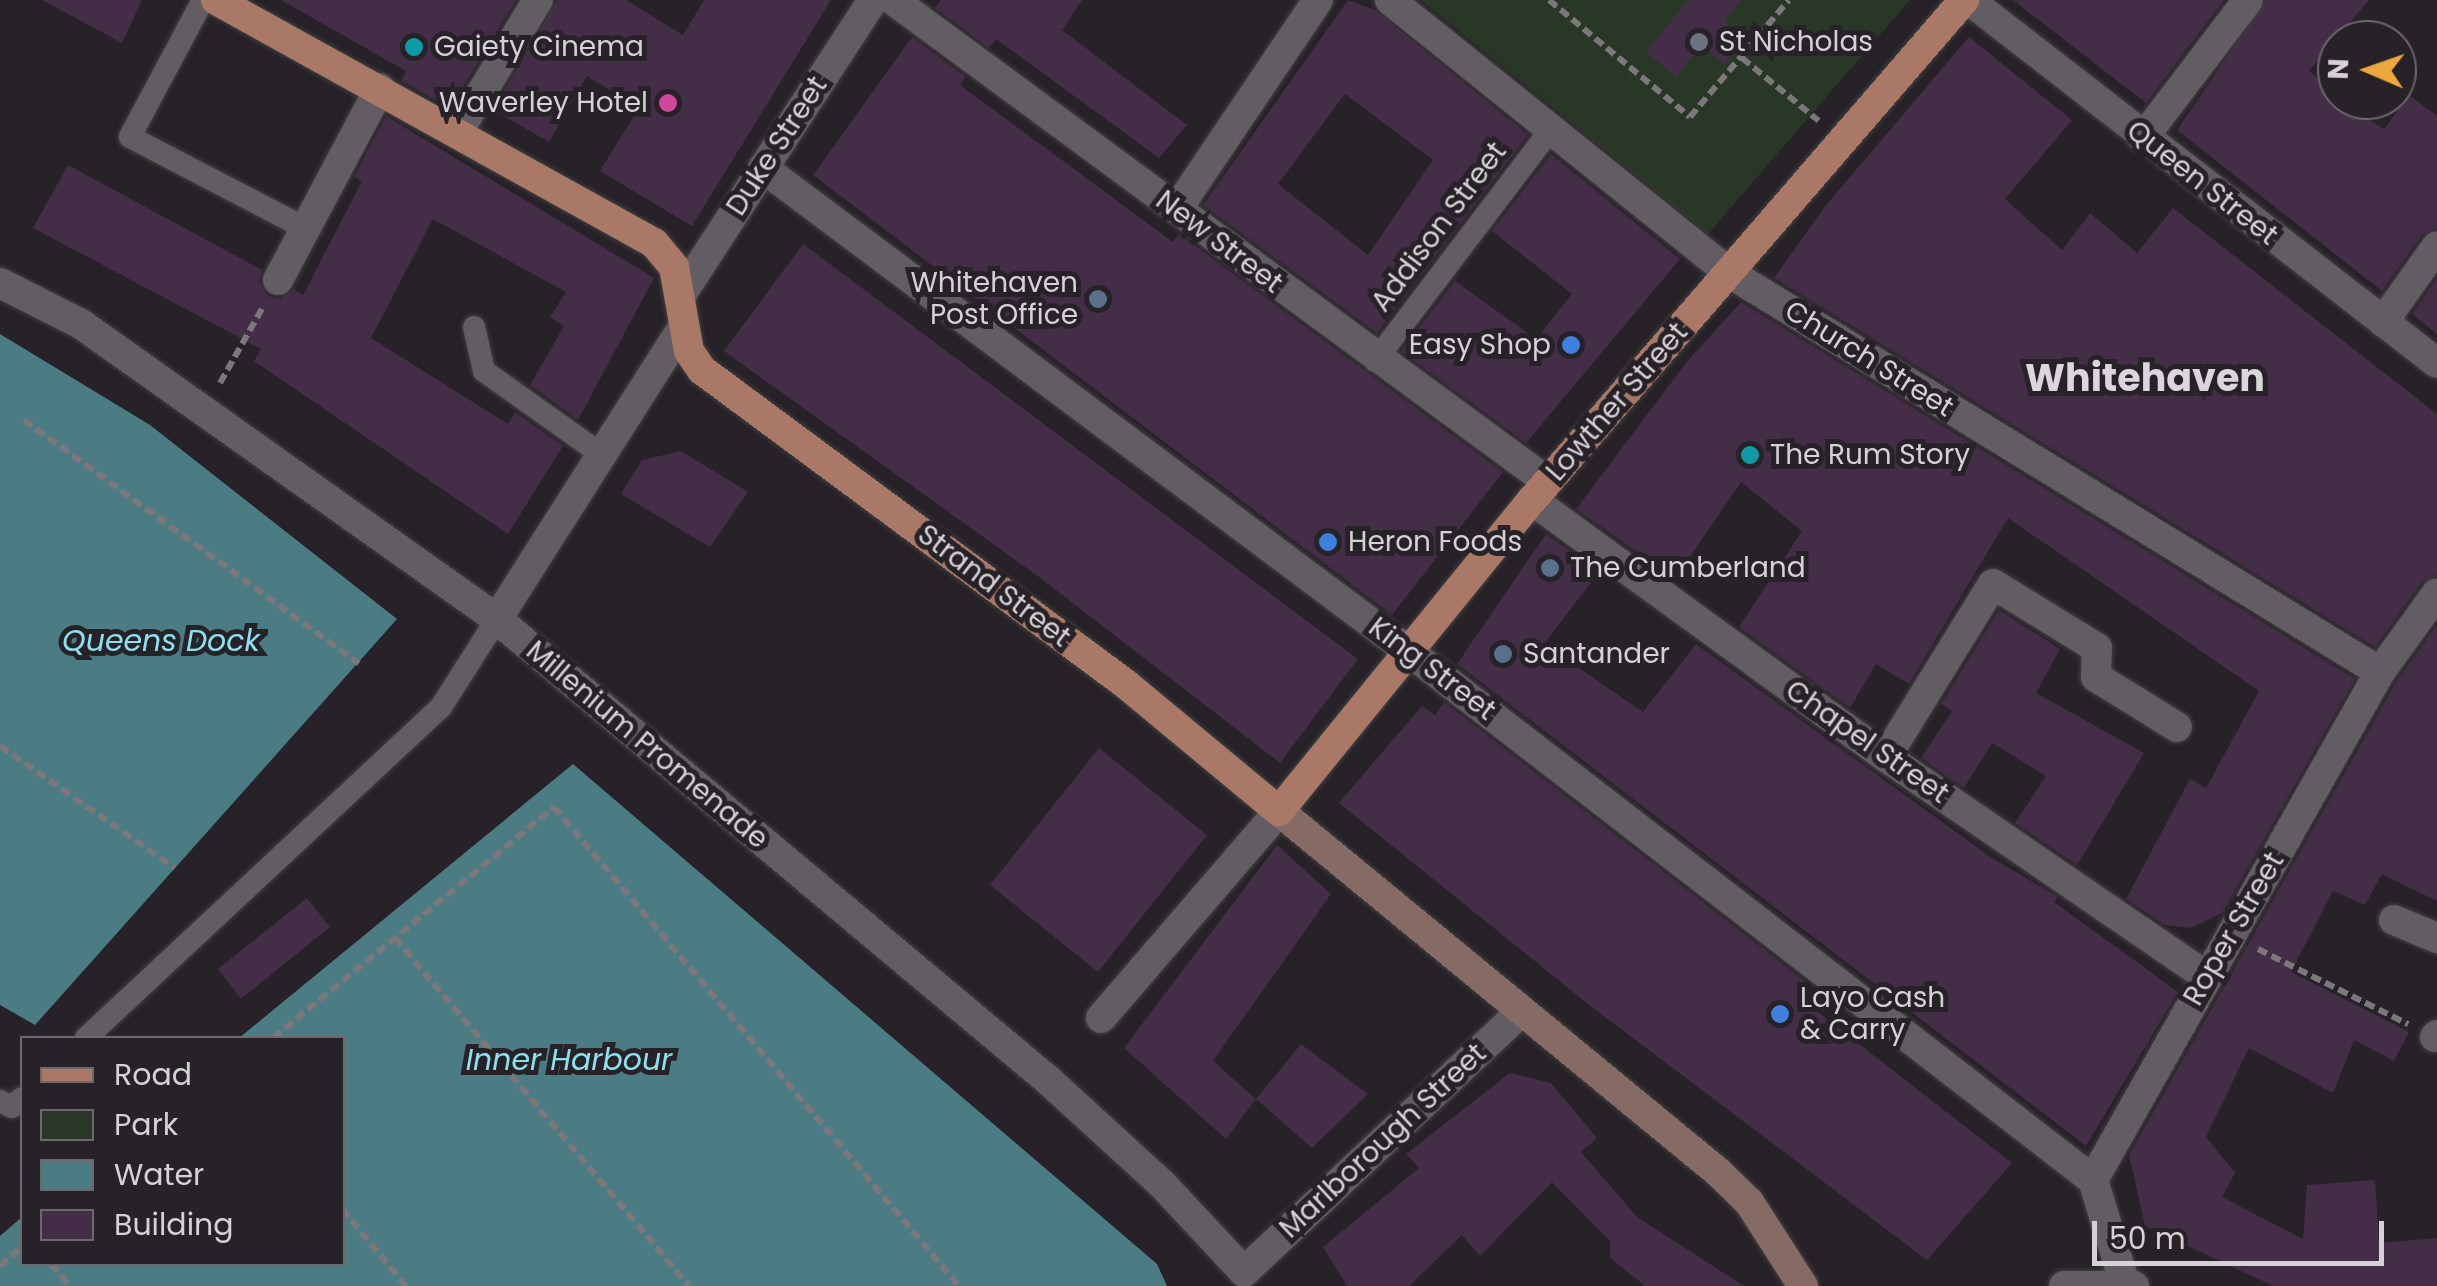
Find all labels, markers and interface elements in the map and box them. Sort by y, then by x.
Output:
north arrow [2317,20,2417,120]
place label: St Nicholas [1719,25,1873,59]
place label: Gaiety Cinema [434,30,644,64]
marker: St Nicholas [1688,31,1710,53]
marker: Gaiety Cinema [403,36,425,58]
text: N [2319,58,2358,80]
street label: Duke Street [720,70,834,222]
place label: Waverley Hotel [439,86,648,120]
marker: Waverley Hotel [657,92,679,114]
street label: Queen Street [2120,114,2284,252]
street label: Addison Street [1364,136,1514,318]
street label: New Street [1149,184,1289,300]
place label: Whitehaven Post Office [910,266,1078,332]
marker: Whitehaven Post Office [1087,288,1109,310]
street label: Church Street [1779,294,1959,424]
street label: Lowther Street [1539,316,1695,488]
place label: Easy Shop [1409,328,1551,362]
marker: Easy Shop [1560,334,1582,356]
district label: Whitehaven [2025,355,2265,401]
place label: The Rum Story [1770,438,1970,472]
marker: The Rum Story [1739,444,1761,466]
street label: Strand Street [911,518,1077,654]
place label: Heron Foods [1348,525,1522,559]
marker: Heron Foods [1317,531,1339,553]
place label: The Cumberland [1570,551,1806,585]
marker: The Cumberland [1539,557,1561,579]
street label: King Street [1362,610,1502,728]
water label: Queens Dock [62,623,260,659]
street label: Millenium Promenade [519,634,775,856]
place label: Santander [1523,637,1670,671]
marker: Santander [1492,643,1514,665]
street label: Chapel Street [1779,673,1955,811]
street label: Roper Street [2177,846,2291,1012]
place label: Layo Cash & Carry [1800,981,1945,1047]
marker: Layo Cash & Carry [1769,1003,1791,1025]
legend [20,1036,345,1266]
street label: Marlborough Street [1273,1037,1493,1245]
water label: Inner Harbour [466,1042,672,1078]
text: Road [114,1053,192,1096]
text: Park [114,1103,178,1146]
text: Water [114,1153,204,1196]
scale bar [2097,1201,2390,1263]
text: Building [114,1203,234,1246]
text: 50 m [2109,1217,2186,1260]

